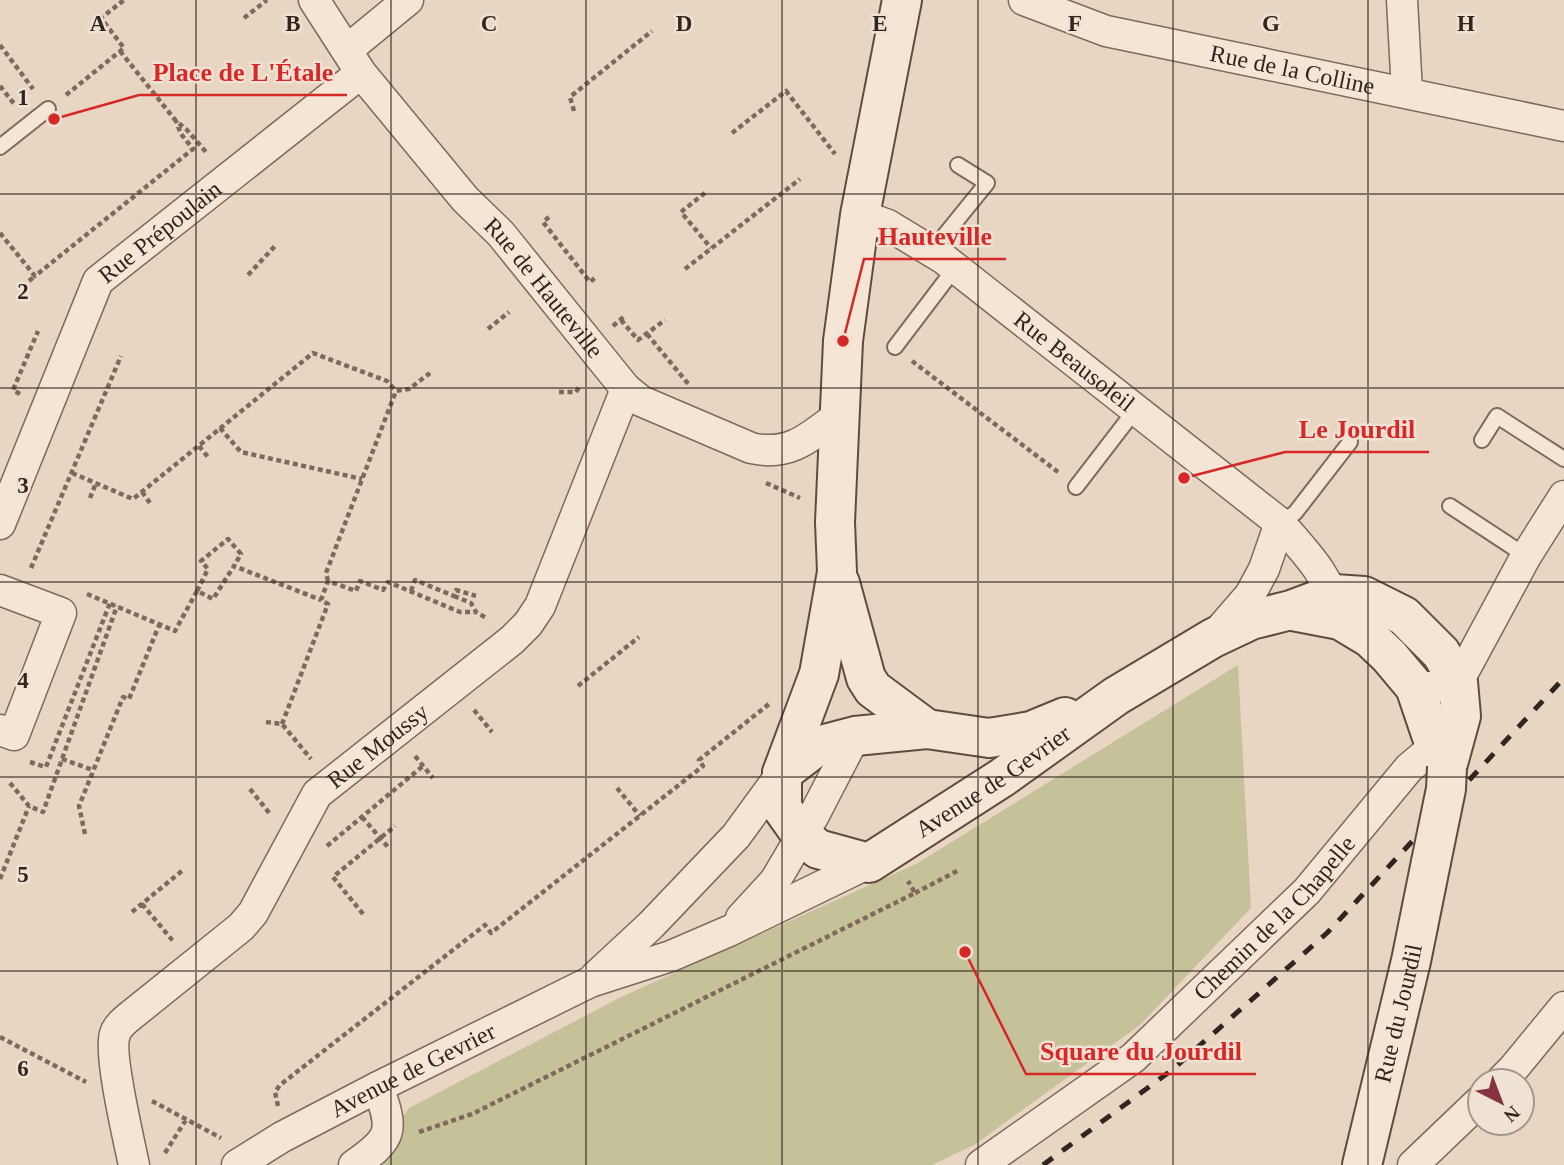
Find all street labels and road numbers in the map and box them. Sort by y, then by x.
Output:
street label: Rue de la Colline [1208,40,1377,99]
street label: Rue Prépoulain [94,176,226,288]
street label: Rue de Hauteville [479,212,609,363]
street label: Rue Beausoleil [1009,306,1140,417]
street label: Rue Moussy [322,698,433,794]
street label: Avenue de Gevrier [911,720,1075,843]
street label: Chemin de la Chapelle [1189,831,1360,1005]
street label: Rue du Jourdil [1369,942,1427,1085]
street label: Avenue de Gevrier [326,1018,500,1122]

